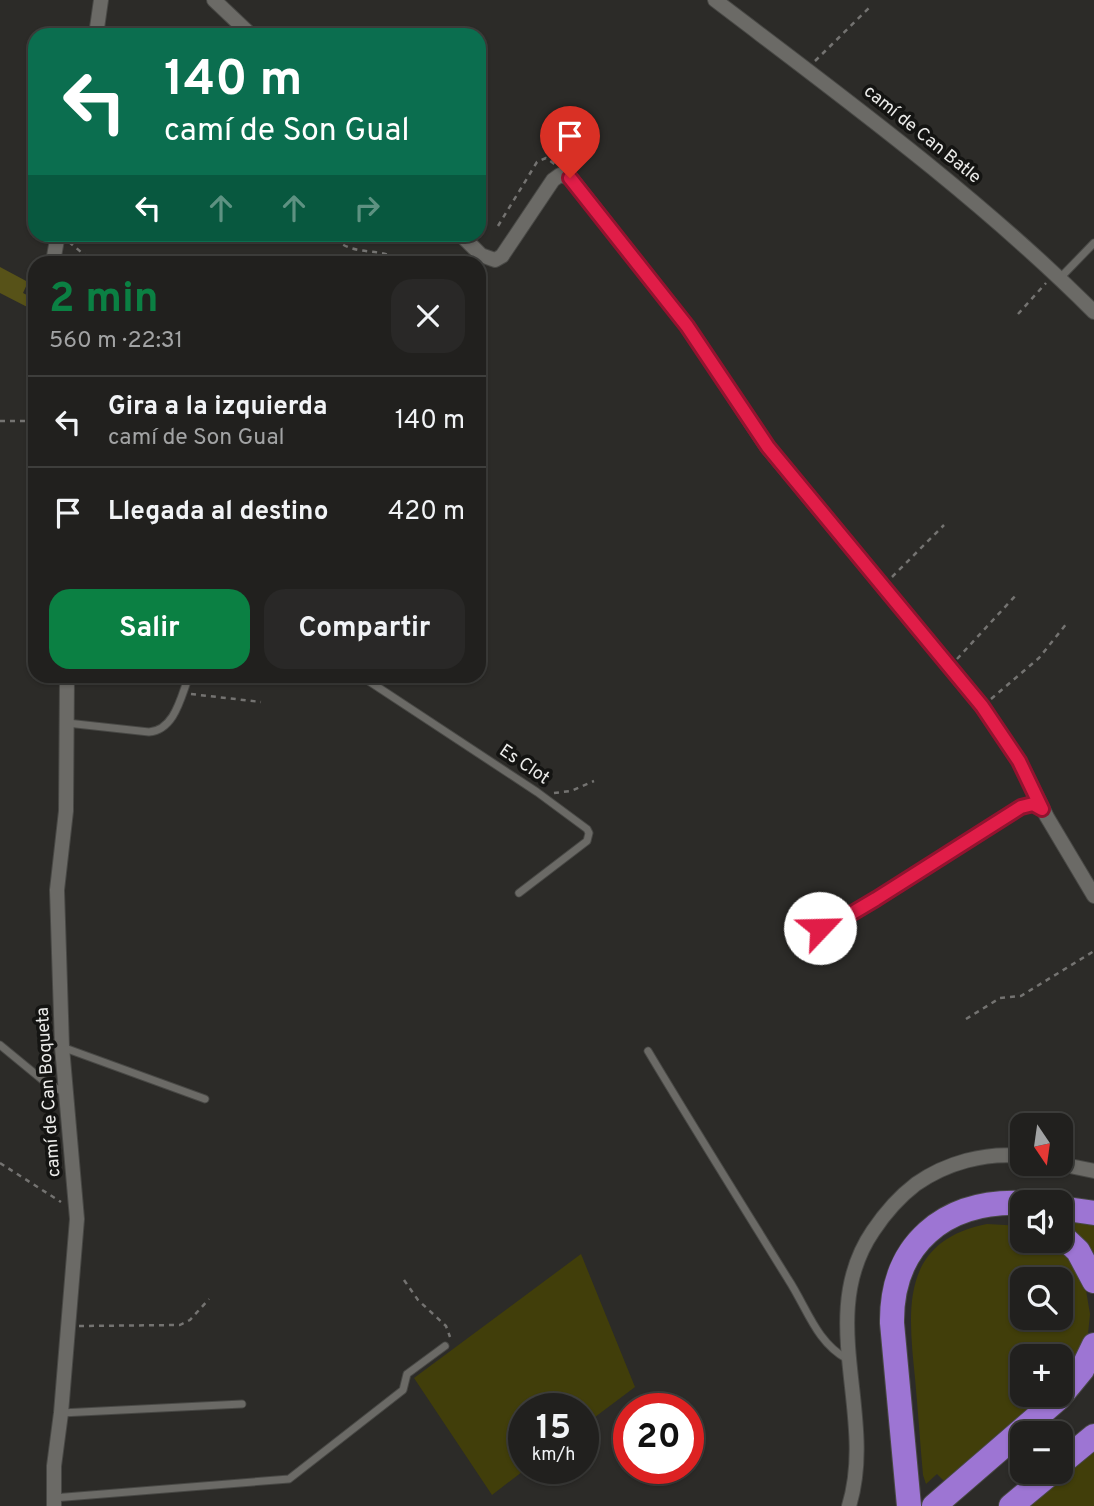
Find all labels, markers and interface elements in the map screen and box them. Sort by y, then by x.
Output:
text: 140 m [164,51,303,113]
icon: left [49,56,140,147]
street label: camí de Can Batle [859,81,985,189]
pin [540,106,600,178]
text: camí de Son Gual [164,112,410,152]
icon: arrive [551,117,589,155]
icon: left [129,189,167,227]
icon: ahead [202,189,240,227]
icon: ahead [275,189,313,227]
icon: right [348,189,386,227]
text: 2 min [49,274,159,327]
button: close [391,279,465,353]
text: 560 m · 22:31 [49,327,183,356]
text: Gira a la izquierda [108,391,327,424]
icon: left [49,403,87,441]
text: 140 m [395,405,465,438]
text: camí de Son Gual [108,424,285,453]
icon: arrive [49,494,87,532]
text: Llegada al destino [108,496,328,529]
text: 420 m [388,496,465,529]
button: Salir [49,589,250,669]
button: Compartir [264,589,465,669]
street label: Es Clot [494,740,554,790]
position arrow [783,891,857,965]
street label: camí de Can Boqueta [32,1006,66,1178]
north arrow [1010,1113,1073,1176]
map controls [1010,1113,1073,1484]
button: sound [1010,1190,1073,1253]
button: search [1010,1267,1073,1330]
button: + [1010,1344,1073,1407]
speed limit sign: 20 [613,1393,704,1484]
text: 15 [536,1407,571,1451]
button: − [1010,1421,1073,1484]
text: km/h [532,1444,575,1467]

